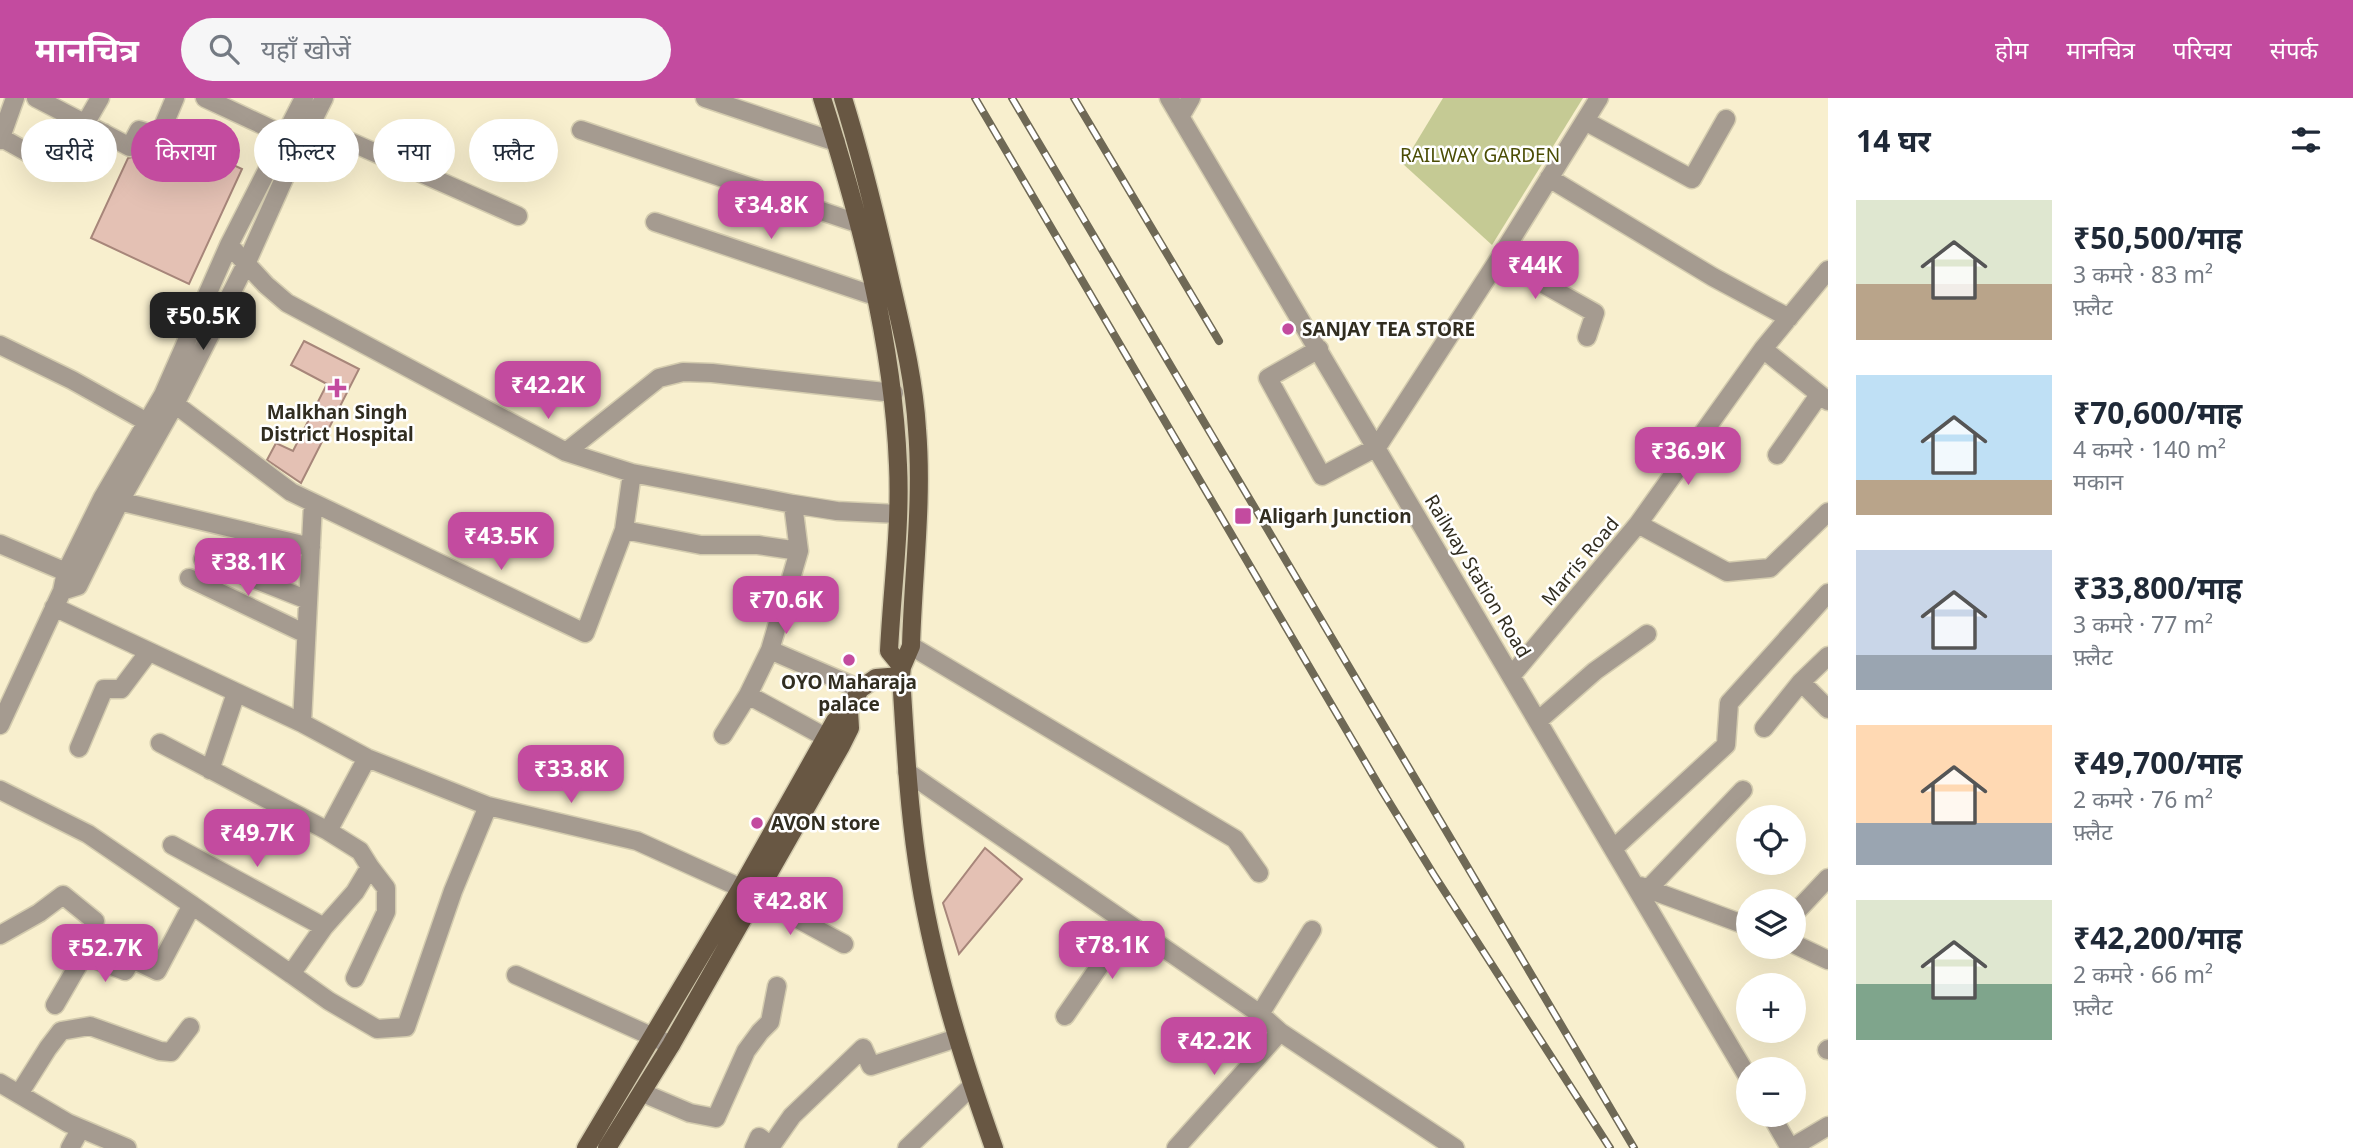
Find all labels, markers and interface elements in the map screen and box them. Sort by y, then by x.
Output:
search box [181,18,671,81]
text: मानचित्र [35,27,139,72]
icon: search [205,30,243,68]
text: यहाँ खोजें [261,31,351,67]
text: होम [1995,33,2028,66]
text: मानचित्र [2066,33,2135,66]
text: परिचय [2173,33,2232,66]
text: संपर्क [2270,33,2318,66]
chip: खरीदें [21,119,117,182]
chip: किराया [131,119,240,182]
chip: फ़िल्टर [254,119,359,182]
chip: नया [373,119,455,182]
chip: फ़्लैट [469,119,558,182]
text: 14 घर [1856,120,1931,161]
icon: filters [2287,121,2325,159]
park label: RAILWAY GARDEN [1400,142,1560,168]
pin: ₹34.8K [714,181,828,241]
text: ₹34.8K [734,188,808,220]
text: ₹50,500/माह [2073,217,2242,258]
icon: home [1912,228,1996,312]
pin: ₹44K [1494,242,1576,301]
text: ₹44K [1508,248,1562,280]
text: 3 कमरे · 83 m² [2073,258,2213,290]
text: फ़्लैट [2073,290,2113,322]
pin: ₹50.5K [146,292,260,352]
text: ₹50.5K [166,299,240,331]
place label: SANJAY TEA STORE [1302,316,1475,342]
marker: SANJAY TEA STORE [1280,321,1296,337]
pin: ₹42.2K [491,362,605,421]
text: ₹42.2K [511,368,585,400]
marker: Malkhan Singh District Hospital [327,378,347,398]
text: ₹70,600/माह [2073,392,2242,433]
place label: Malkhan Singh District Hospital [260,399,414,447]
icon: home [1912,403,1996,487]
pin: ₹36.9K [1631,428,1745,487]
text: 4 कमरे · 140 m² [2073,433,2226,465]
text: ₹36.9K [1651,434,1725,466]
text: मकान [2073,465,2123,497]
street label: Railway Station Road [1419,490,1537,662]
place label: Aligarh Junction [1259,503,1412,529]
marker: Aligarh Junction [1233,506,1253,526]
street label: Marris Road [1535,511,1625,611]
pin: ₹43.5K [444,512,558,572]
text: ₹43.5K [464,519,538,551]
pin: ₹38.1K [191,538,305,598]
text: ₹38.1K [211,545,285,577]
text: ₹33,800/माह [2073,567,2242,608]
pin: ₹70.6K [729,576,843,636]
icon: home [1912,578,1996,662]
text: ₹70.6K [749,583,823,615]
text: 3 कमरे · 77 m² [2073,608,2213,640]
text: फ़्लैट [2073,640,2113,672]
marker: OYO Maharaja palace [841,652,857,668]
place label: OYO Maharaja palace [781,669,917,717]
text: ₹49,700/माह [2073,742,2242,783]
pin: ₹33.8K [514,746,628,805]
text: ₹33.8K [534,752,608,784]
icon: home [1912,753,1996,837]
text: 2 कमरे · 76 m² [2073,783,2213,815]
map controls [1736,805,1806,1127]
button: locate [1736,805,1806,875]
pin: ₹49.7K [200,810,314,869]
place label: AVON store [771,810,880,836]
marker: AVON store [749,815,765,831]
text: फ़्लैट [2073,815,2113,847]
text: ₹49.7K [220,816,294,848]
pin: ₹42.8K [733,878,847,937]
text: ₹42.8K [753,884,827,916]
button: layers [1736,889,1806,959]
text: ₹42,200/माह [2073,917,2242,958]
pin: ₹78.1K [1055,922,1169,981]
pin: ₹52.7K [48,924,162,984]
text: ₹78.1K [1075,928,1149,960]
icon: home [1912,928,1996,1012]
text: ₹52.7K [68,931,142,963]
text: 2 कमरे · 66 m² [2073,958,2213,990]
button: + [1736,973,1806,1043]
text: फ़्लैट [2073,990,2113,1022]
pin: ₹42.2K [1157,1018,1271,1077]
text: ₹42.2K [1177,1024,1251,1056]
button: − [1736,1057,1806,1127]

